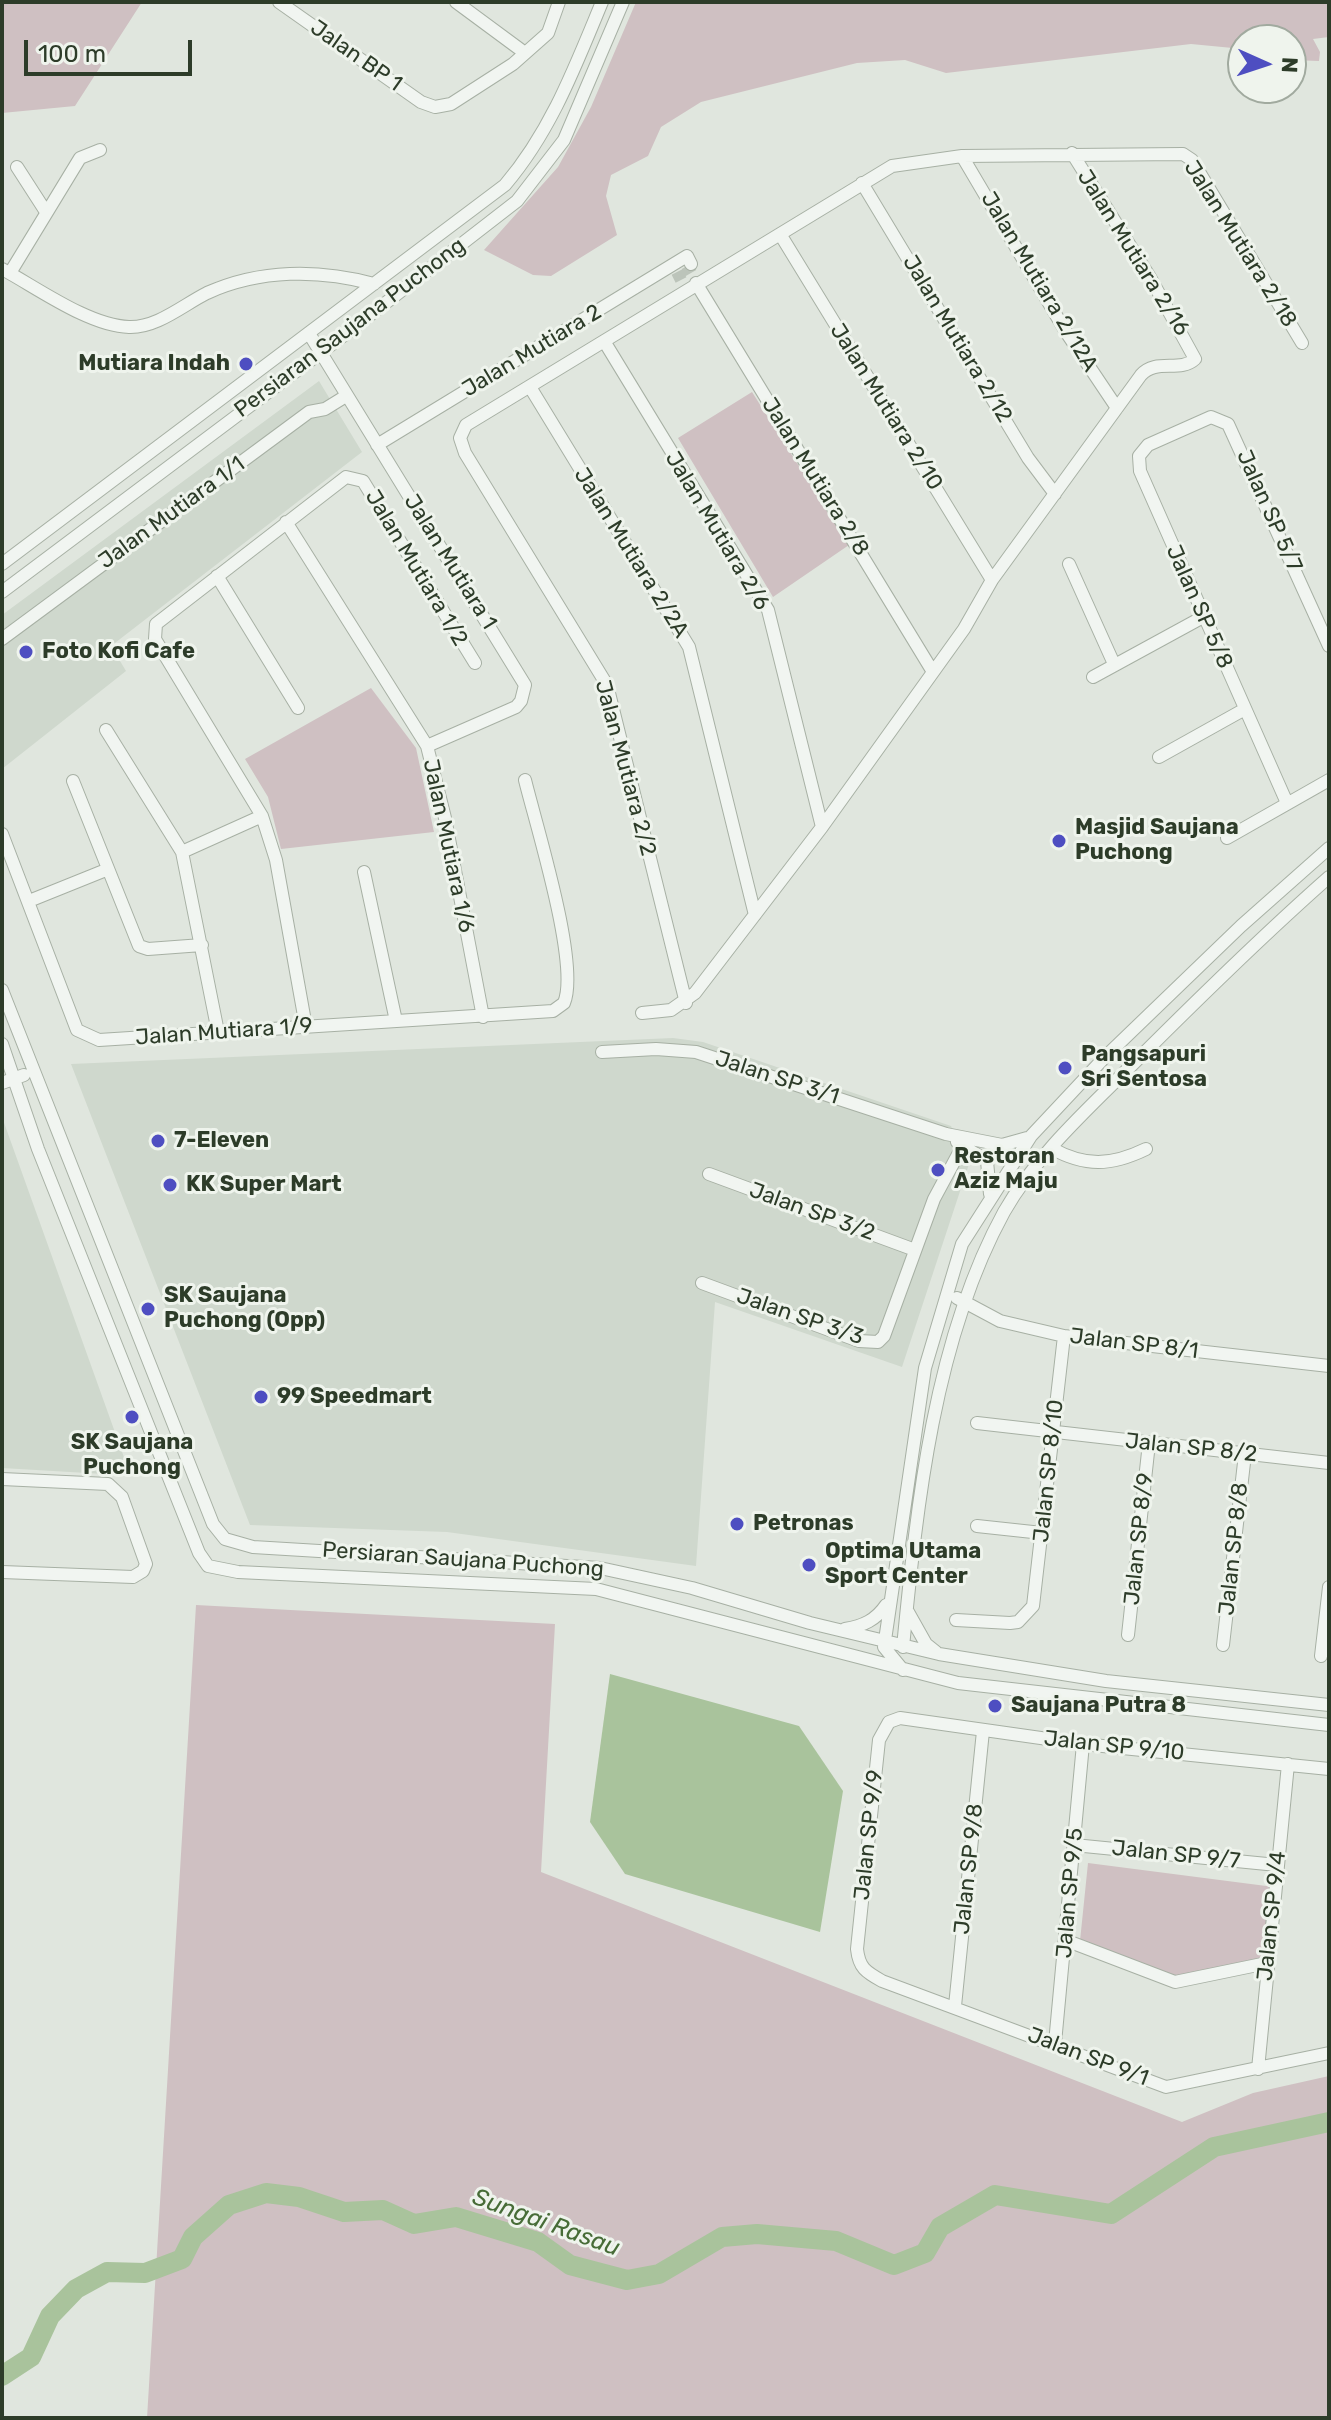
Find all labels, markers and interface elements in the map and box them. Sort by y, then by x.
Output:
street label: Jalan BP 1 [305,15,407,97]
scale bar [28,24,196,74]
north arrow [1227,24,1307,104]
text: 100 m [38,40,106,68]
text: N [1276,57,1303,74]
street label: Jalan Mutiara 2/18 [1178,156,1302,332]
street label: Jalan Mutiara 2/16 [1071,165,1195,341]
street label: Jalan Mutiara 2/12A [975,187,1103,377]
street label: Persiaran Saujana Puchong [229,233,471,423]
street label: Jalan Mutiara 2/12 [897,251,1017,427]
street label: Jalan Mutiara 2 [458,299,606,403]
street label: Jalan Mutiara 2/10 [824,319,948,495]
place label: Mutiara Indah [78,351,230,377]
marker: Mutiara Indah [237,355,255,373]
street label: Jalan Mutiara 2/8 [756,393,874,561]
street label: Jalan SP 5/7 [1230,446,1308,576]
street label: Jalan Mutiara 2/6 [659,447,775,615]
street label: Jalan Mutiara 1/1 [94,451,250,575]
street label: Jalan Mutiara 2/2A [568,463,694,643]
street label: Jalan Mutiara 1/2 [359,485,473,651]
street label: Jalan Mutiara 1 [398,490,502,634]
street label: Jalan SP 5/8 [1160,541,1238,673]
place label: Foto Kofi Cafe [42,639,195,665]
marker: Foto Kofi Cafe [17,643,35,661]
street label: Jalan Mutiara 2/2 [589,677,661,859]
street label: Jalan Mutiara 1/6 [417,757,479,935]
place label: Masjid Saujana Puchong [1075,815,1239,866]
marker: Masjid Saujana Puchong [1050,832,1068,850]
street label: Jalan Mutiara 1/9 [134,1013,314,1051]
place label: Pangsapuri Sri Sentosa [1081,1042,1207,1094]
street label: Jalan SP 3/1 [712,1046,842,1110]
marker: Pangsapuri Sri Sentosa [1056,1059,1074,1077]
place label: 7-Eleven [174,1128,269,1154]
marker: 7-Eleven [149,1132,167,1150]
place label: Restoran Aziz Maju [954,1144,1058,1196]
marker: Restoran Aziz Maju [929,1161,947,1179]
place label: KK Super Mart [186,1172,342,1198]
marker: KK Super Mart [161,1176,179,1194]
street label: Jalan SP 3/2 [746,1177,878,1247]
place label: SK Saujana Puchong (Opp) [164,1283,325,1334]
street label: Jalan SP 3/3 [733,1283,867,1351]
marker: SK Saujana Puchong (Opp) [139,1300,157,1318]
street label: Jalan SP 8/1 [1068,1323,1200,1365]
place label: 99 Speedmart [277,1384,432,1410]
marker: 99 Speedmart [252,1388,270,1406]
street label: Jalan SP 8/10 [1028,1398,1070,1544]
marker: SK Saujana Puchong [123,1408,141,1426]
street label: Jalan SP 8/2 [1124,1428,1258,1468]
place label: SK Saujana Puchong [71,1430,193,1482]
street label: Jalan SP 8/9 [1119,1472,1159,1606]
street label: Jalan SP 8/8 [1214,1481,1254,1617]
place label: Petronas [753,1511,854,1537]
marker: Petronas [728,1515,746,1533]
street label: Persiaran Saujana Puchong [321,1537,605,1583]
place label: Optima Utama Sport Center [825,1539,981,1590]
marker: Optima Utama Sport Center [800,1556,818,1574]
place label: Saujana Putra 8 [1011,1693,1186,1719]
marker: Saujana Putra 8 [986,1697,1004,1715]
street label: Jalan SP 9/10 [1042,1725,1186,1767]
street label: Jalan SP 9/9 [849,1769,889,1901]
street label: Jalan SP 9/8 [949,1802,989,1936]
street label: Jalan SP 9/5 [1051,1827,1089,1959]
street label: Jalan SP 9/7 [1110,1835,1242,1875]
street label: Jalan SP 9/4 [1252,1850,1292,1982]
street label: Jalan SP 9/1 [1024,2022,1152,2092]
water label: Sungai Rasau [468,2183,624,2263]

